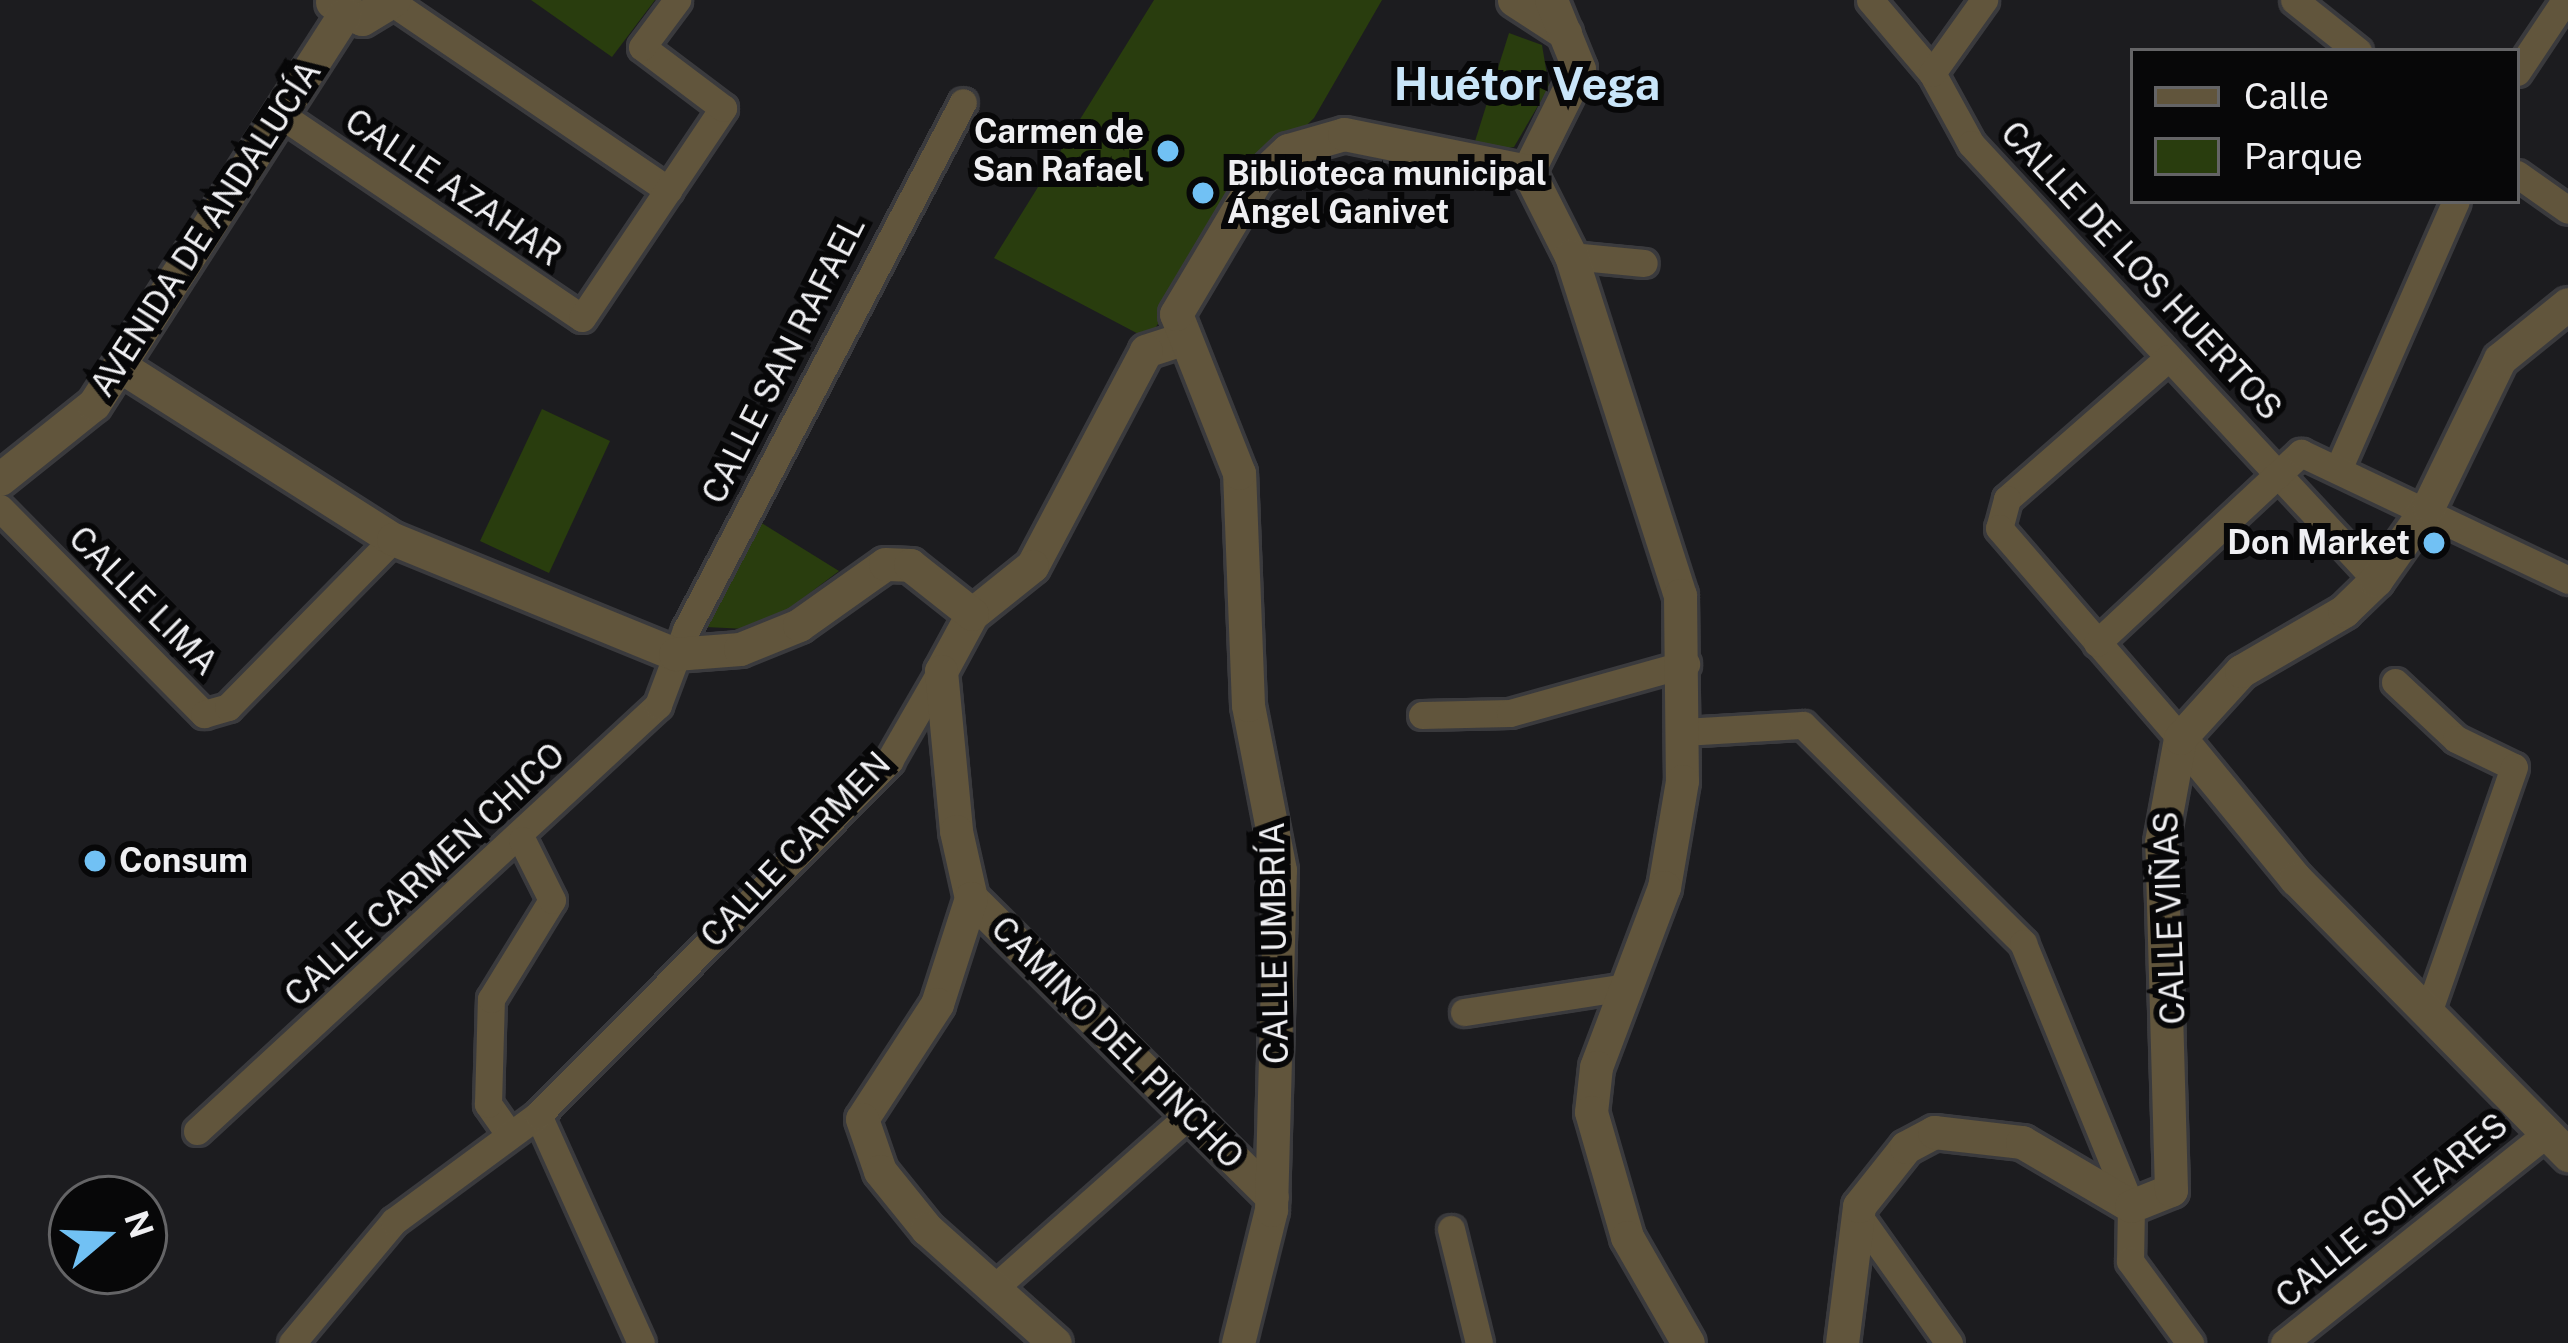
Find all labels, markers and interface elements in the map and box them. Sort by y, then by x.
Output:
legend [2130,48,2520,204]
street label: AVENIDA DE ANDALUCÍA [83,54,329,404]
district label: Huétor Vega [1393,57,1661,111]
text: Calle [2244,75,2329,117]
street label: CALLE AZAHAR [338,101,568,275]
place label: Carmen de San Rafael [973,112,1144,190]
street label: CALLE DE LOS HUERTOS [1993,114,2289,428]
text: Parque [2244,135,2363,177]
marker: Carmen de San Rafael [1155,138,1181,164]
place label: Biblioteca municipal Ángel Ganivet [1227,154,1547,232]
marker: Biblioteca municipal Ángel Ganivet [1190,180,1216,206]
street label: CALLE SAN RAFAEL [694,210,874,510]
street label: CALLE LIMA [61,519,225,683]
place label: Don Market [2227,523,2410,563]
marker: Don Market [2421,530,2447,556]
street label: CALLE CARMEN CHICO [277,735,573,1015]
street label: CALLE CARMEN [693,744,899,956]
street label: CALLE VIÑAS [2146,810,2194,1026]
street label: CALLE UMBRÍA [1253,822,1297,1064]
place label: Consum [119,841,248,881]
marker: Consum [82,848,108,874]
street label: CAMINO DEL PINCHO [983,909,1251,1177]
street label: CALLE SOLEARES [2268,1106,2516,1316]
north arrow [48,1175,168,1295]
text: N [117,1206,161,1243]

